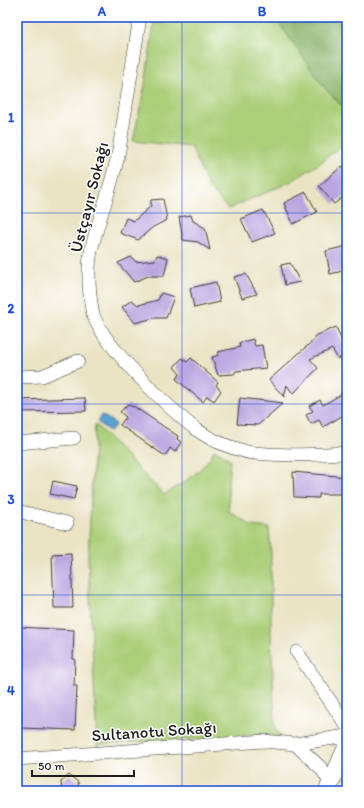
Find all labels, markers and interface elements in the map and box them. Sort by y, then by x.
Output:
text: A [97,4,107,19]
text: B [258,4,267,19]
text: 1 [8,110,14,125]
street label: Üstçayır Sokağı [66,140,112,254]
text: 2 [8,301,15,316]
text: 3 [7,492,15,507]
text: 4 [7,683,15,698]
street label: Sultanotu Sokağı [91,717,217,745]
scale bar [32,752,134,778]
text: 50 m [38,759,64,773]

